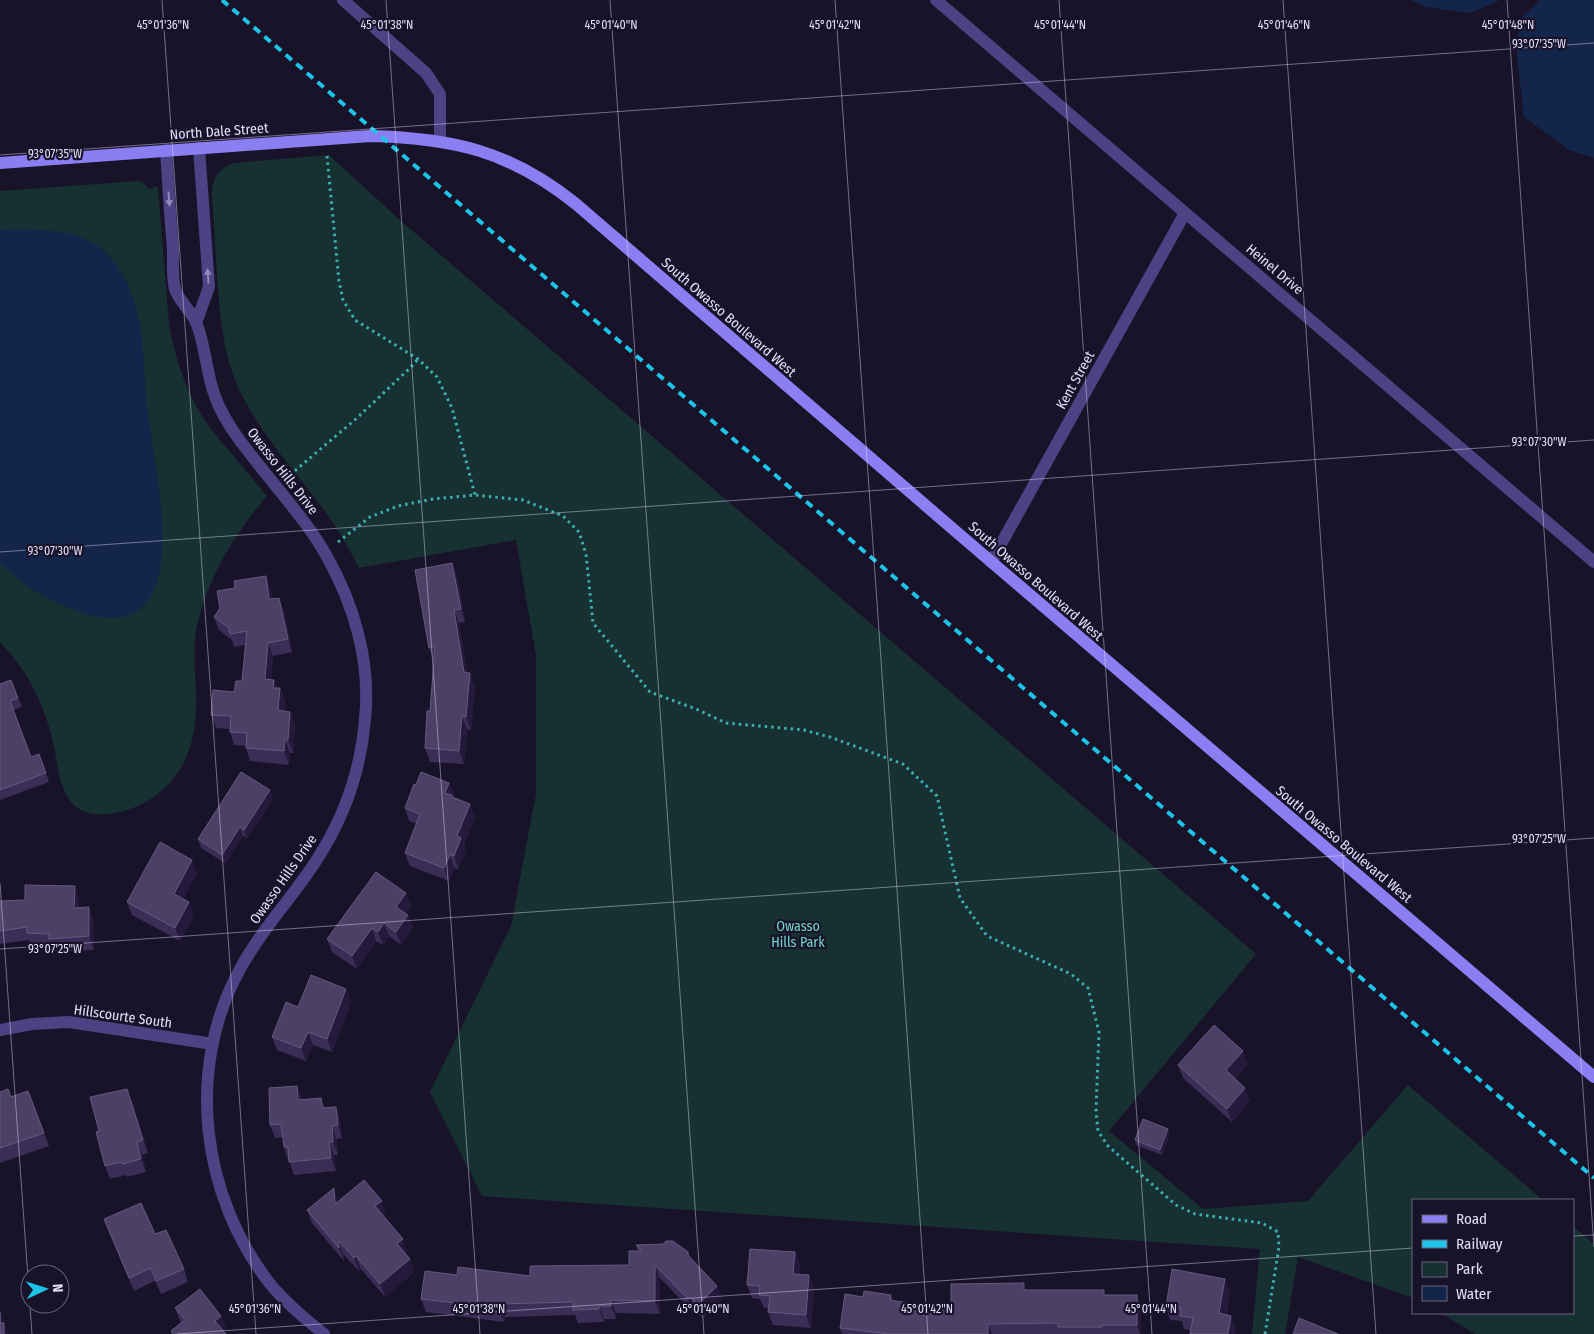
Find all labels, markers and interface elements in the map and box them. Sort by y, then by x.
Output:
text: 45°01'36"N [137,18,189,32]
text: 45°01'38"N [361,18,413,32]
text: 45°01'40"N [584,18,638,32]
text: 45°01'42"N [809,18,861,32]
text: 45°01'44"N [1034,18,1086,32]
text: 45°01'46"N [1258,18,1310,32]
text: 45°01'48"N [1482,18,1534,32]
text: 93°07'35"W [1512,37,1566,51]
street label: North Dale Street [169,120,269,143]
text: 93°07'35"W [28,147,82,161]
one-way arrow [166,191,174,207]
street label: Heinel Drive [1242,240,1307,298]
street label: South Owasso Boulevard West [658,254,800,381]
one-way arrow [204,268,212,284]
street label: Kent Street [1053,348,1099,412]
street label: Owasso Hills Drive [243,425,322,518]
text: 93°07'30"W [1511,435,1567,449]
street label: South Owasso Boulevard West [965,518,1107,645]
text: 93°07'30"W [27,544,83,558]
street label: South Owasso Boulevard West [1272,782,1416,907]
street label: Owasso Hills Drive [246,831,321,927]
text: 93°07'25"W [1512,832,1566,846]
park label: Owasso Hills Park [771,918,825,951]
text: 93°07'25"W [28,942,82,956]
street label: Hillscourte South [73,1001,173,1032]
legend [1412,1199,1574,1314]
text: Road [1456,1210,1487,1228]
text: Railway [1456,1235,1503,1253]
text: Park [1456,1260,1483,1278]
north arrow [20,1264,70,1314]
text: N [49,1283,66,1293]
text: Water [1456,1285,1492,1303]
text: 45°01'36"N [229,1302,281,1316]
text: 45°01'38"N [453,1302,505,1316]
text: 45°01'40"N [676,1302,730,1316]
text: 45°01'42"N [901,1302,953,1316]
text: 45°01'44"N [1125,1302,1177,1316]

